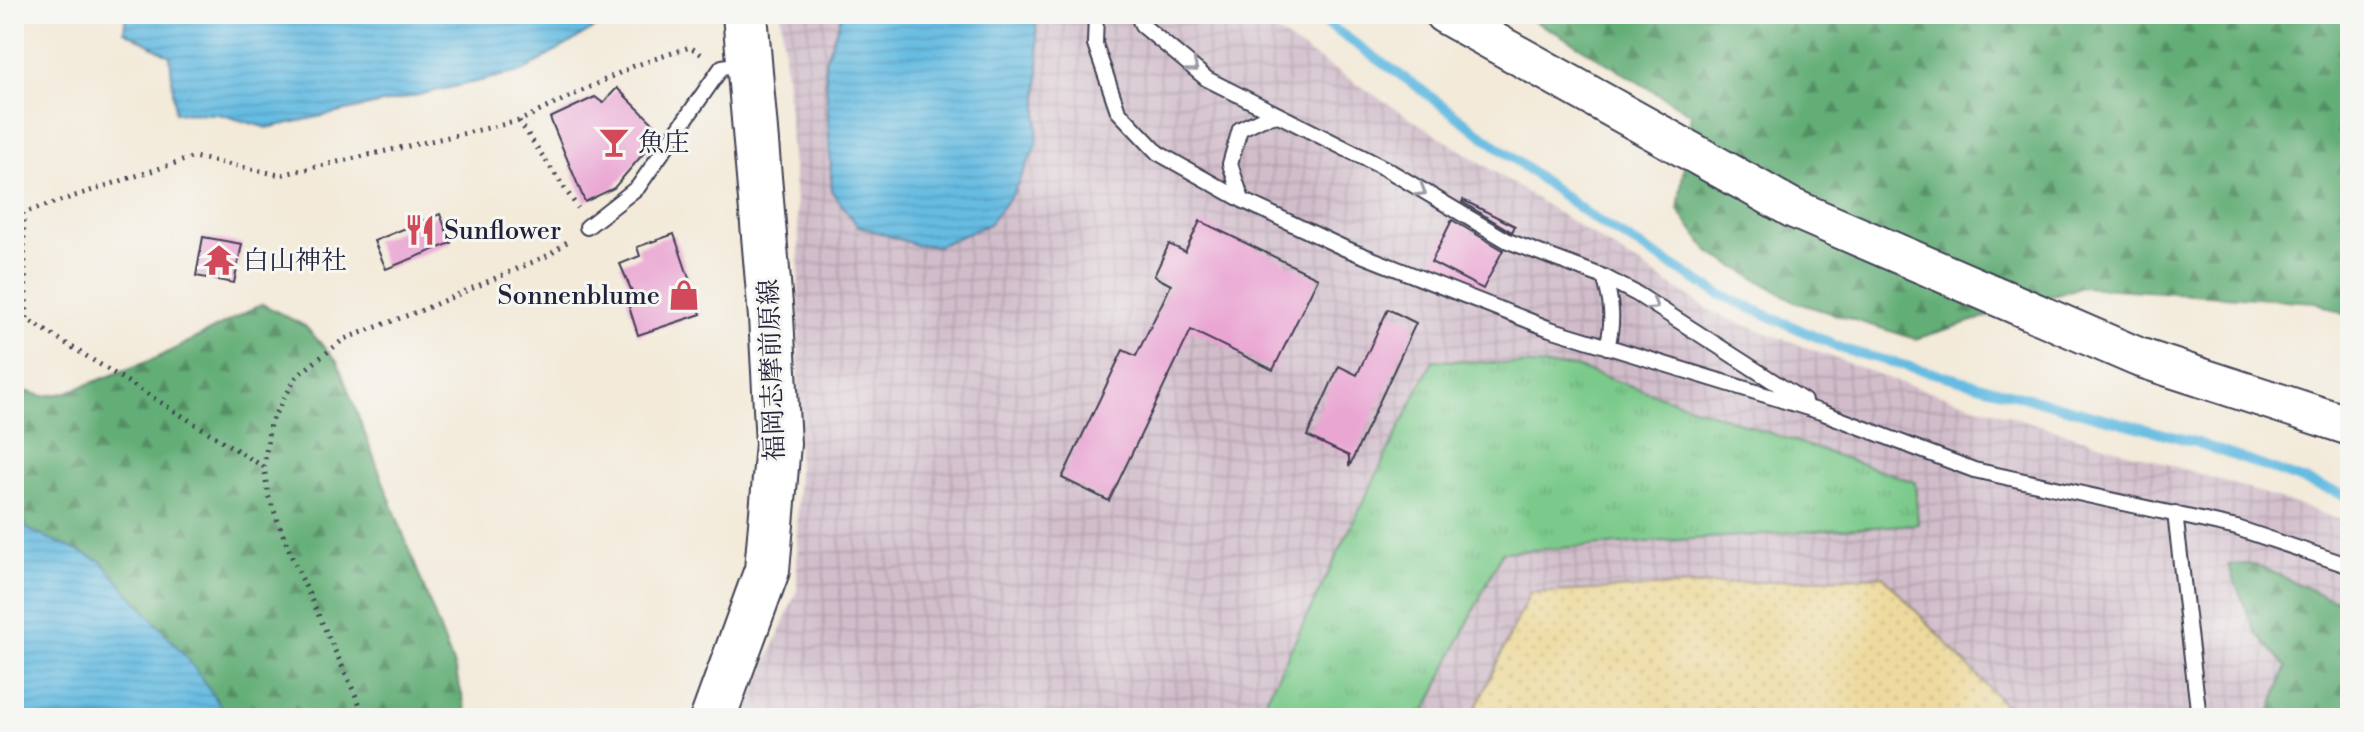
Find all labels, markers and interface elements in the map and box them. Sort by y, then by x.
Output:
one-way arrow [1183,57,1198,72]
bar icon: 魚庄 [597,125,631,159]
place label: 魚庄 [638,127,690,159]
one-way arrow [1412,181,1427,196]
restaurant icon: Sunflower [403,213,437,247]
place label: Sunflower [444,215,561,247]
temple icon: 白山神社 [202,243,236,277]
place label: 白山神社 [243,245,347,277]
shop icon: Sonnenblume [667,278,701,312]
street label: 福岡志摩前原線 [753,278,791,461]
place label: Sonnenblume [498,280,660,312]
one-way arrow [1645,295,1659,310]

